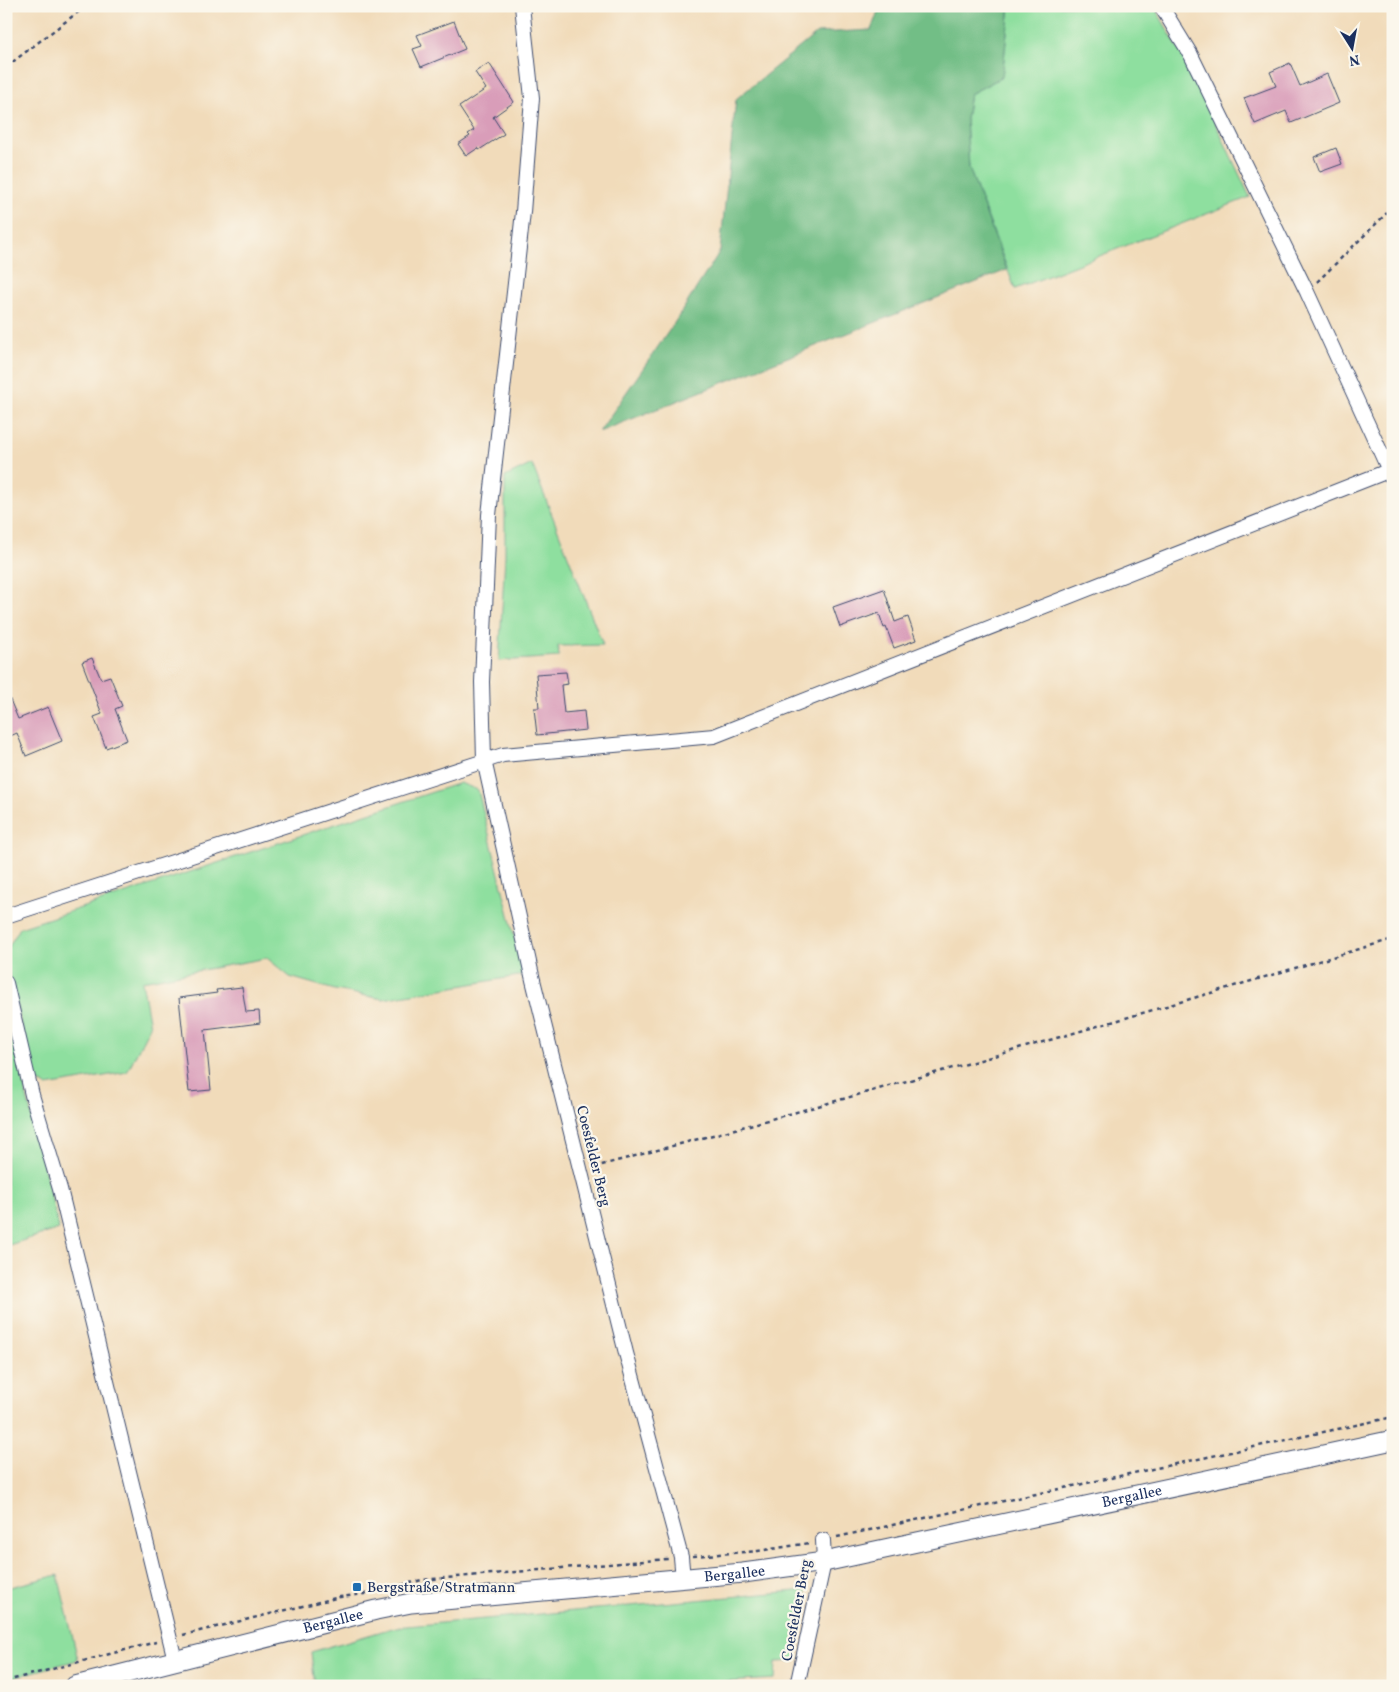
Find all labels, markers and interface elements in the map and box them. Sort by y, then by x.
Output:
north arrow [1326,22,1376,72]
text: N [1347,49,1361,70]
street label: Coesfelder Berg [570,1104,615,1209]
street label: Bergallee [1100,1481,1164,1514]
street label: Coesfelder Berg [777,1557,818,1663]
street label: Bergallee [703,1561,767,1588]
place label: Bergstraße/Stratmann [367,1578,515,1599]
marker: Bergstraße/Stratmann [351,1581,363,1593]
street label: Bergallee [301,1605,366,1640]

